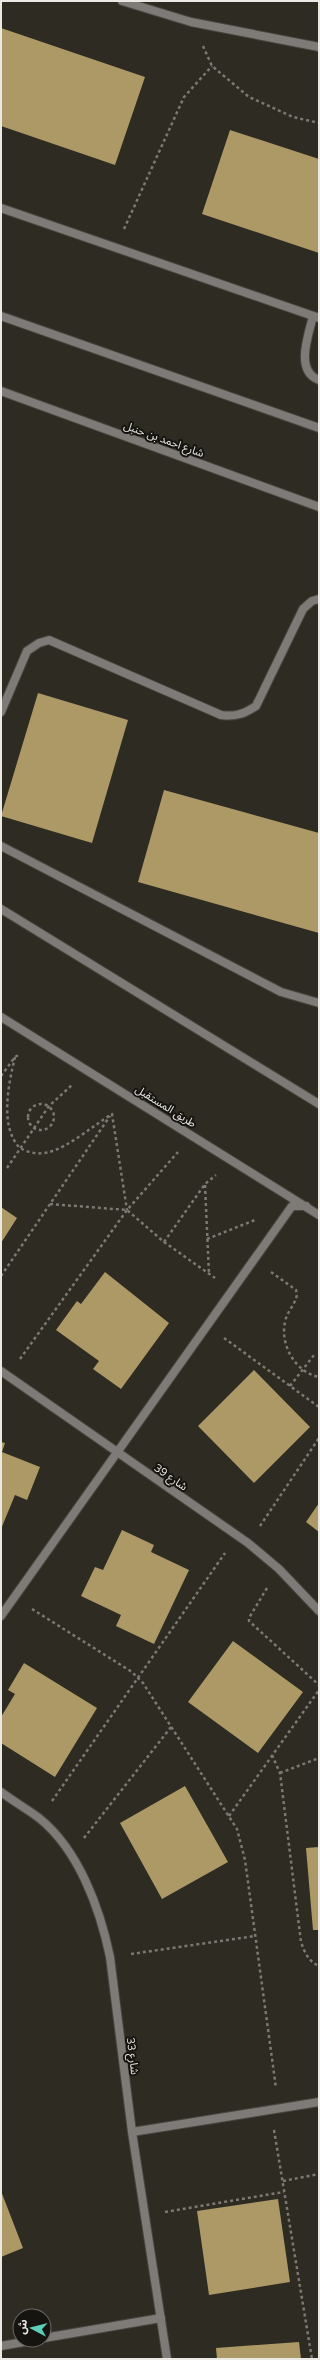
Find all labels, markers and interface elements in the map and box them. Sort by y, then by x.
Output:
street label: شارع احمد بن حنبل [122,418,206,461]
street label: طريق المستقبل [133,1082,199,1130]
street label: شارع 39 [151,1461,191,1495]
street label: شارع 33 [123,2037,142,2076]
north arrow [12,2308,52,2348]
text: ش [14,2318,30,2335]

